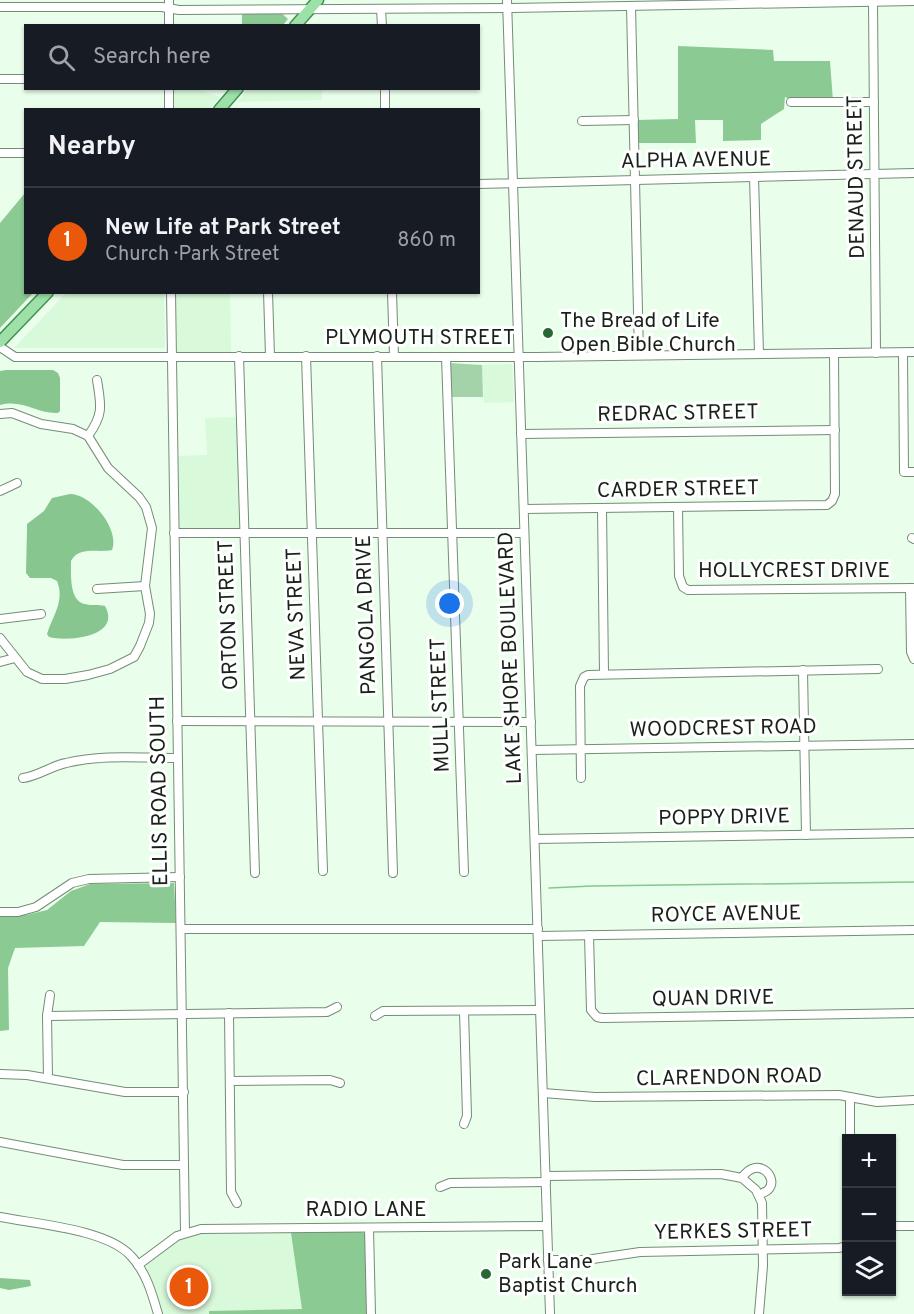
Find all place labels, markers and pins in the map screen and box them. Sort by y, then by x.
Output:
place label: The Bread of Life Open Bible Church [560,308,736,359]
marker: The Bread of Life Open Bible Church [541,326,555,340]
place label: Park Lane Baptist Church [498,1249,638,1300]
pin: 1 [170,1264,208,1310]
marker: Park Lane Baptist Church [479,1267,493,1281]

